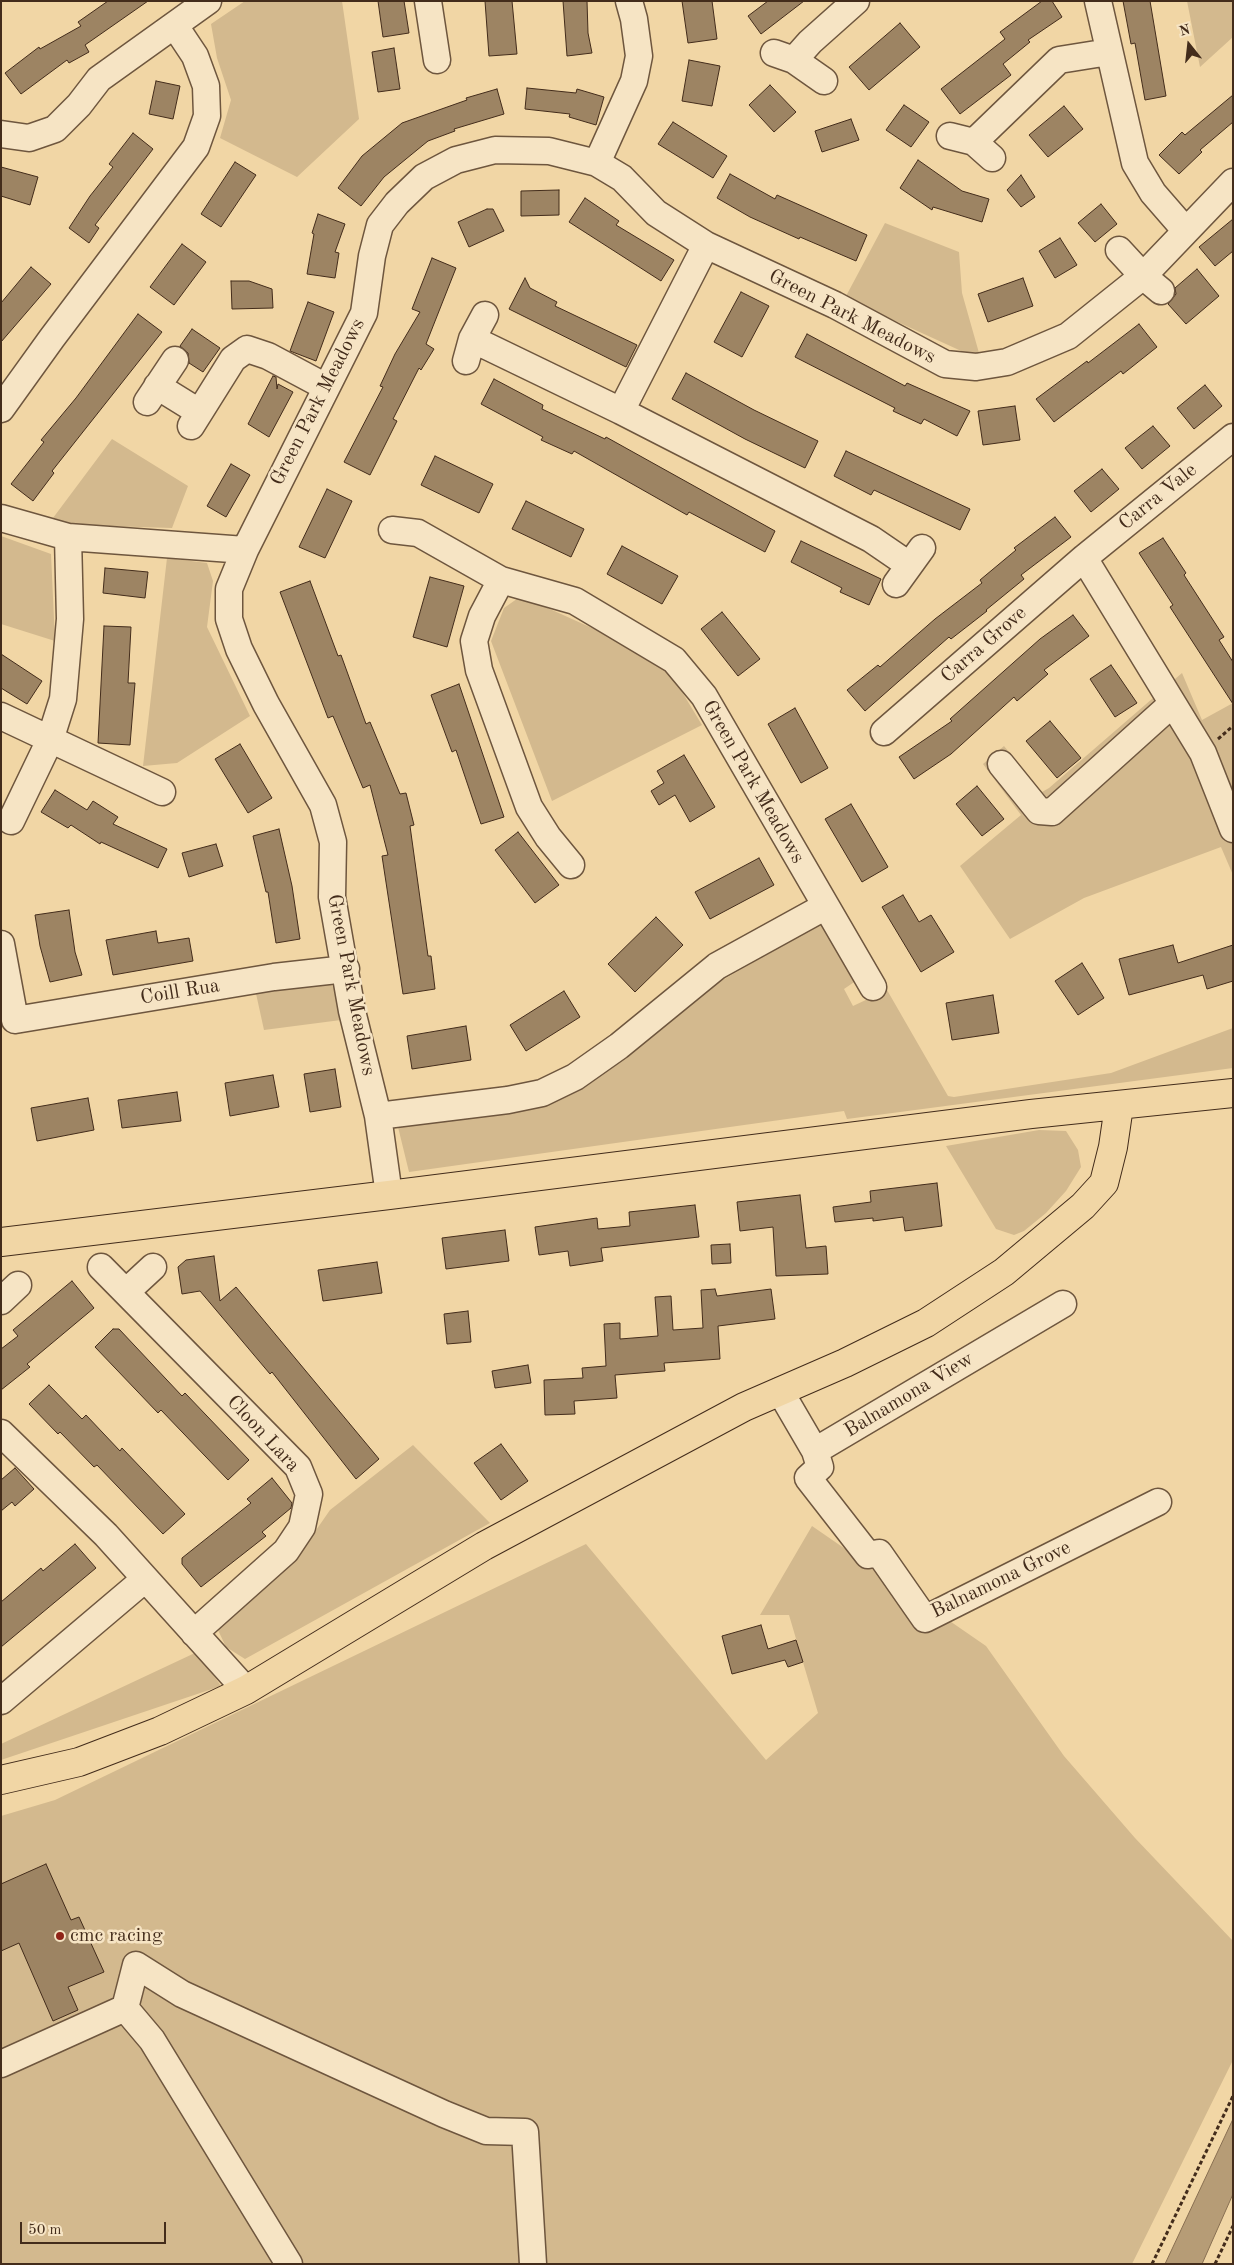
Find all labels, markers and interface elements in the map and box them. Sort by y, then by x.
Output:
north arrow [1164,20,1214,70]
text: N [1178,22,1192,39]
street label: Green Park Meadows [764,264,940,370]
street label: Green Park Meadows [265,314,371,490]
street label: Carra Vale [1114,458,1202,536]
street label: Carra Grove [936,601,1032,689]
street label: Green Park Meadows [697,696,809,868]
street label: Green Park Meadows [322,892,380,1078]
street label: Coill Rua [139,974,221,1010]
street label: Balnamona View [840,1347,978,1443]
street label: Cloon Lara [221,1391,305,1477]
street label: Balnamona Grove [927,1536,1075,1624]
place label: cmc racing [70,1924,163,1948]
marker: cmc racing [54,1930,66,1942]
scale bar [22,2212,169,2244]
text: 50 m [28,2223,62,2238]

